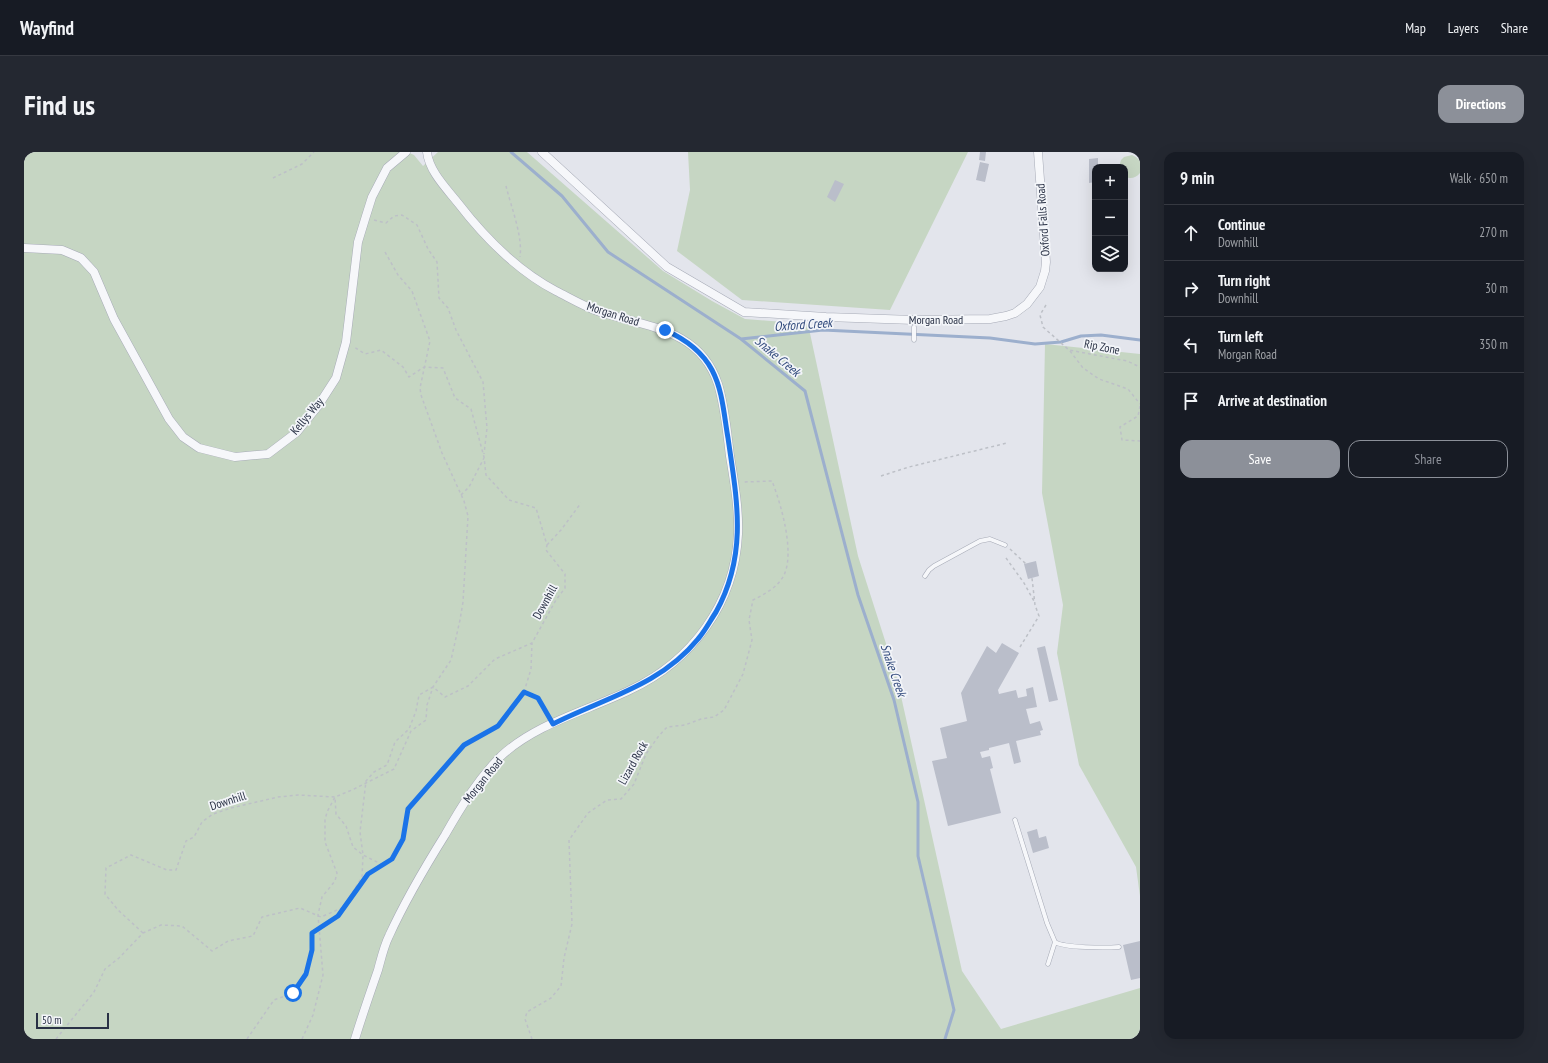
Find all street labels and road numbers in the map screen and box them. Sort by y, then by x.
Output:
street label: Oxford Falls Road [1032,183,1053,257]
street label: Morgan Road [585,298,641,329]
street label: Morgan Road [909,312,963,327]
street label: Rip Zone [1083,336,1121,357]
street label: Kellys Way [287,394,327,437]
street label: Downhill [529,582,560,622]
street label: Lizard Rock [615,738,651,787]
street label: Morgan Road [460,754,506,806]
street label: Downhill [208,788,248,813]

